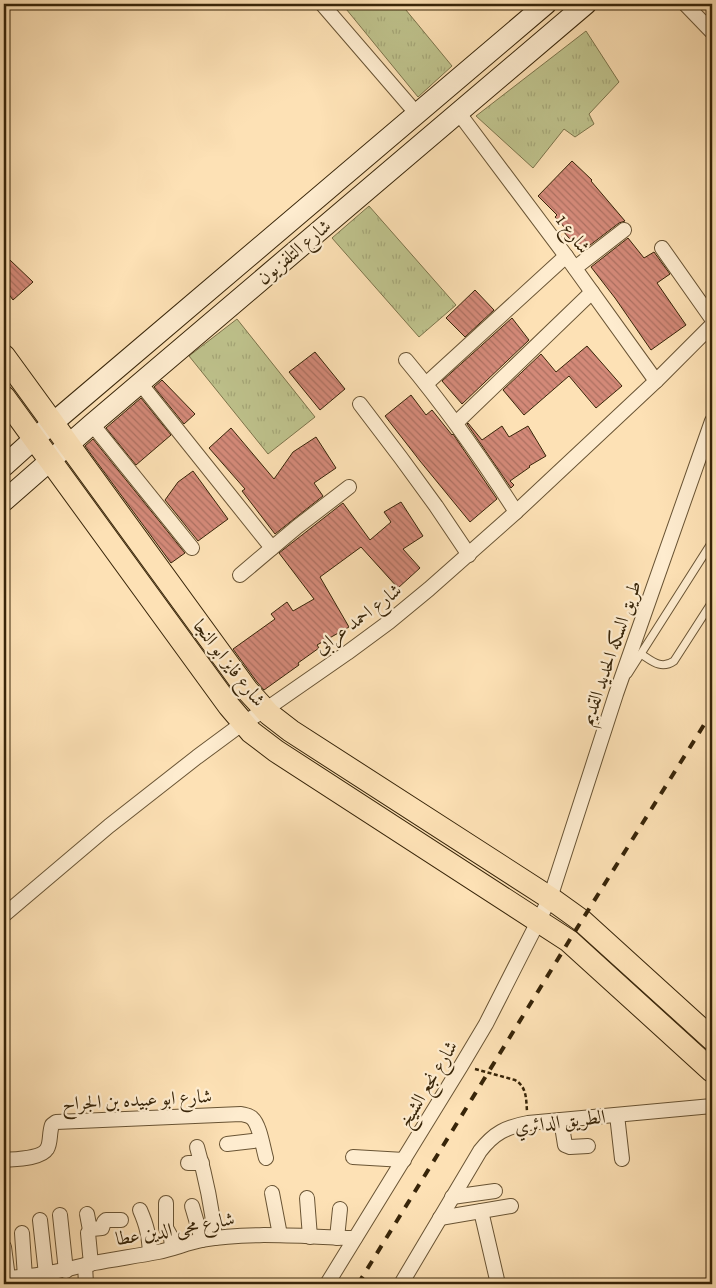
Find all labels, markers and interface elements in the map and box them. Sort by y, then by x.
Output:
street label: شارع 1 [548,209,596,260]
street label: شارع التلفزيون [251,213,338,292]
street label: شارع احمد عرابى [309,577,408,662]
street label: طريق السكه الحديد القديم [574,577,651,730]
street label: شارع فايز ابو النجا [185,614,271,713]
street label: شارع نجع الشيخ [392,1036,468,1134]
street label: شارع ابو عبيده بن الجراح [61,1083,213,1121]
street label: الطريق الدائري [513,1104,607,1142]
street label: شارع محى الدين عطا [114,1206,237,1254]

